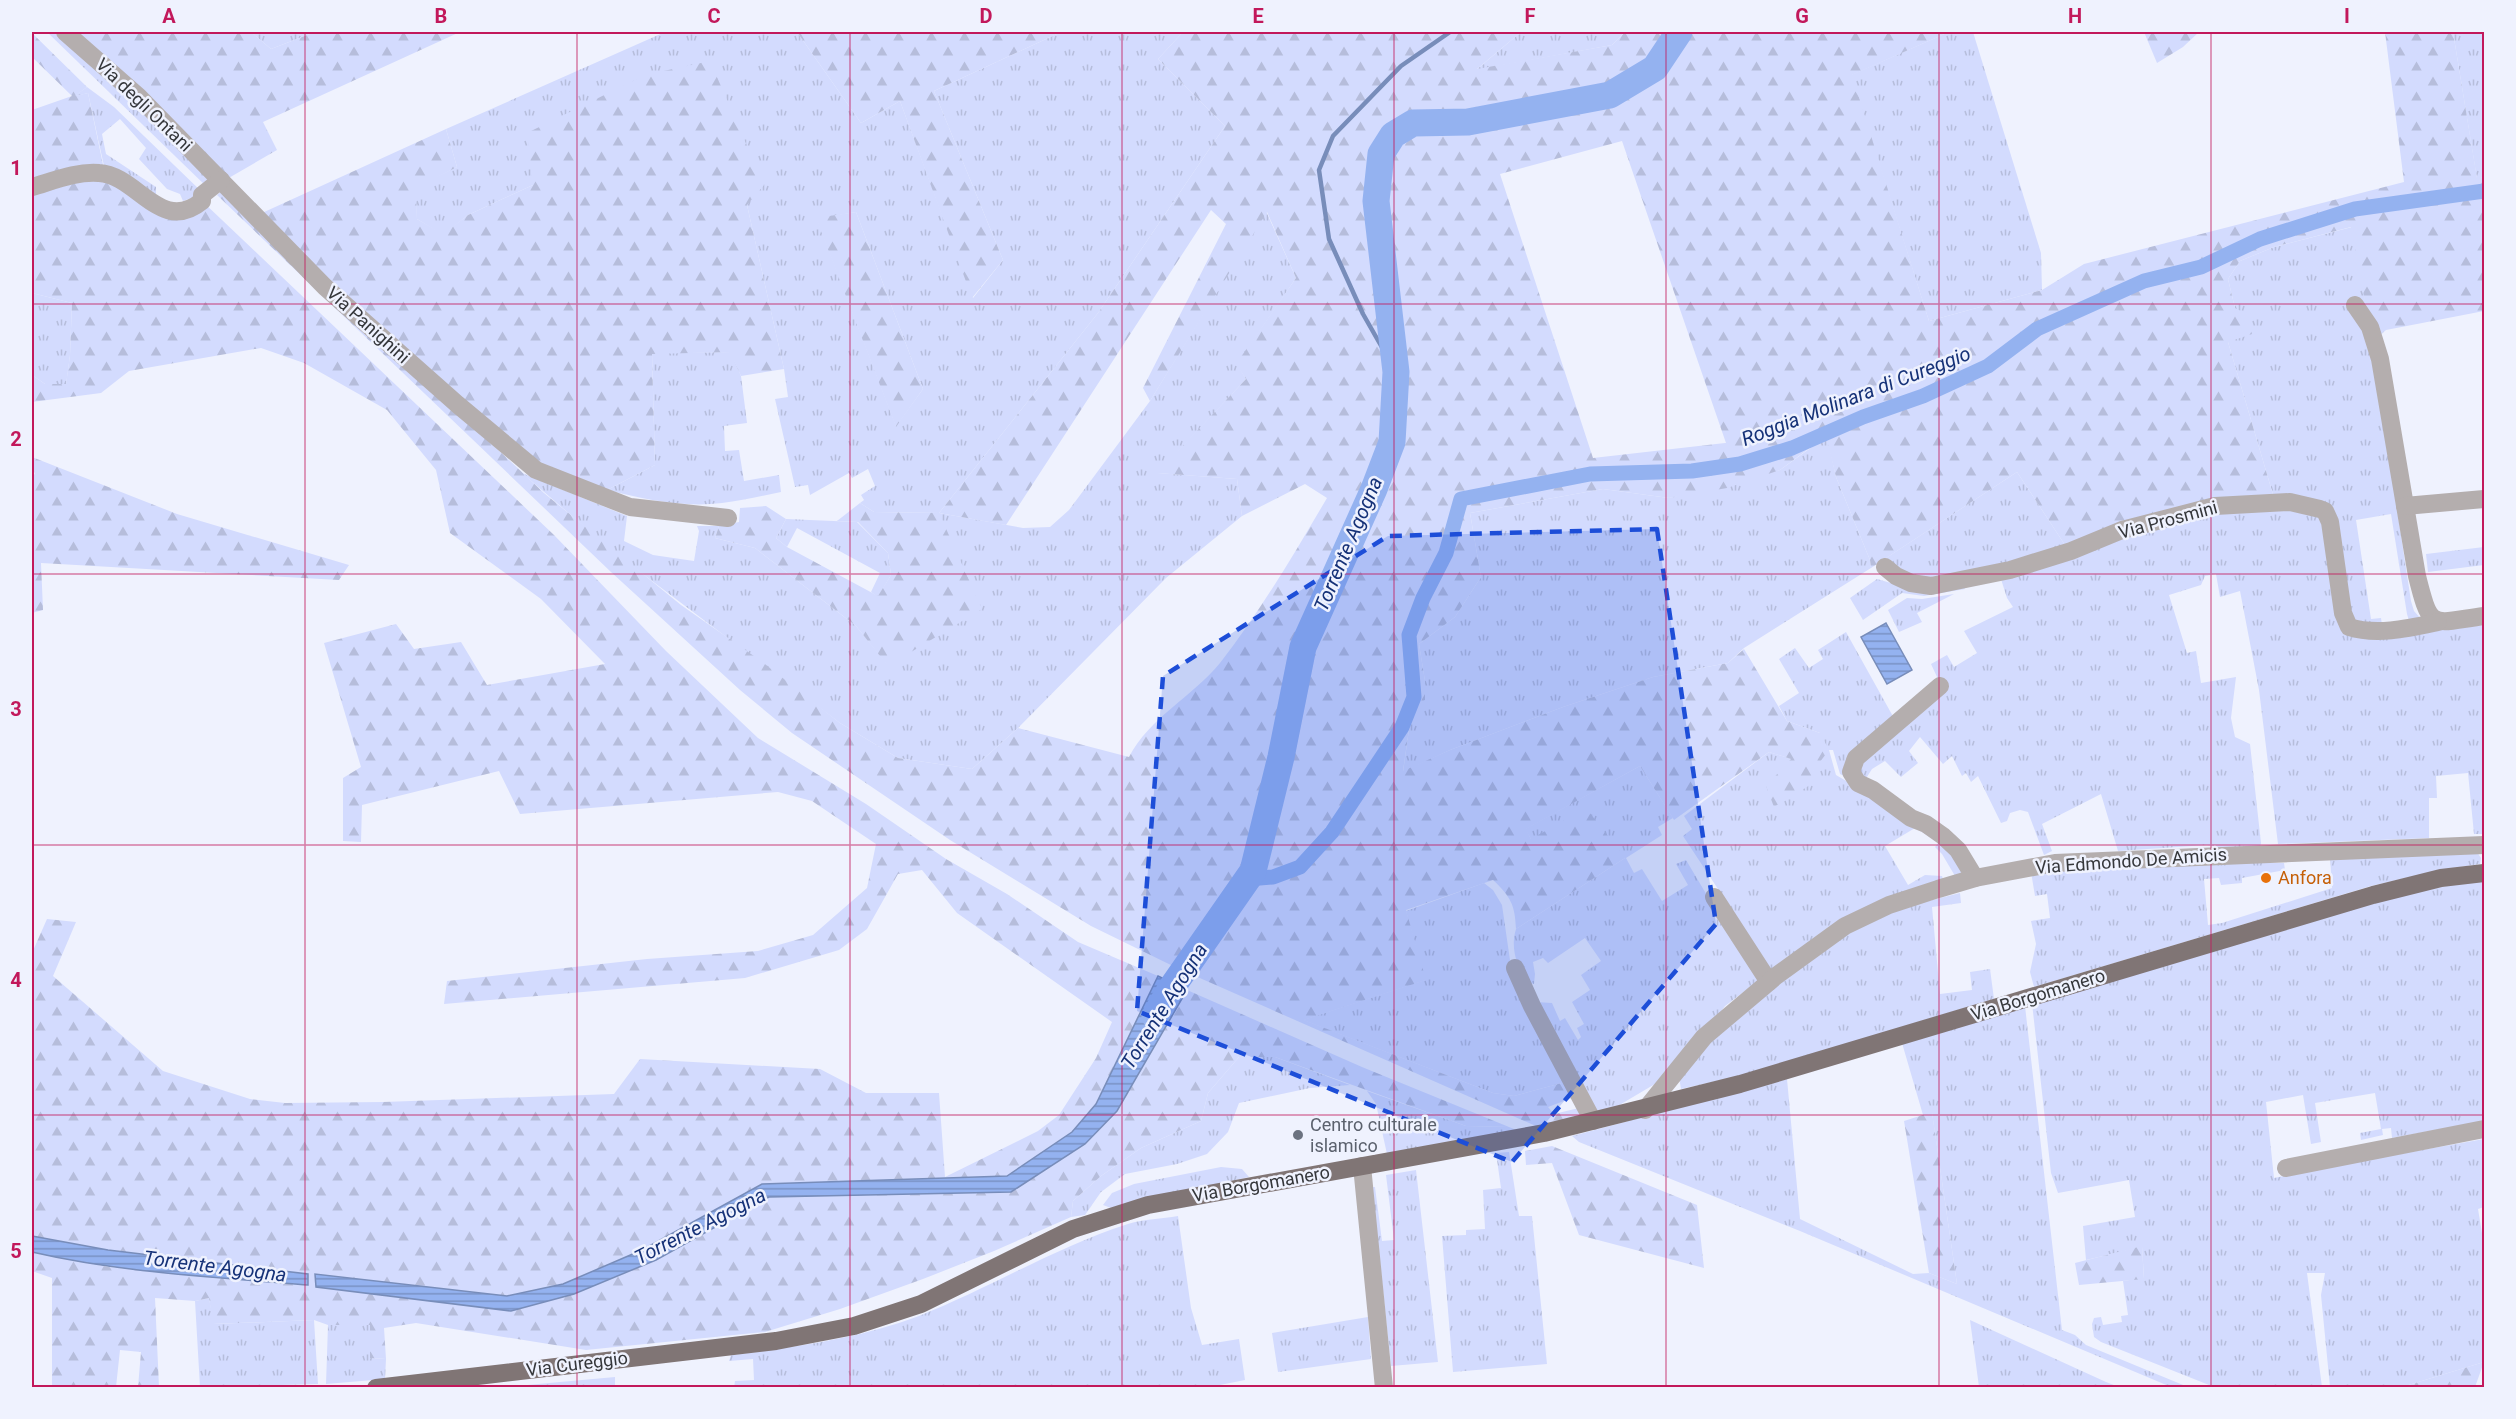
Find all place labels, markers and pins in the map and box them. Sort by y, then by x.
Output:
place label: Anfora [2278,867,2332,888]
marker: Anfora [2259,871,2273,885]
place label: Centro culturale islamico [1310,1114,1437,1156]
marker: Centro culturale islamico [1291,1128,1305,1142]

